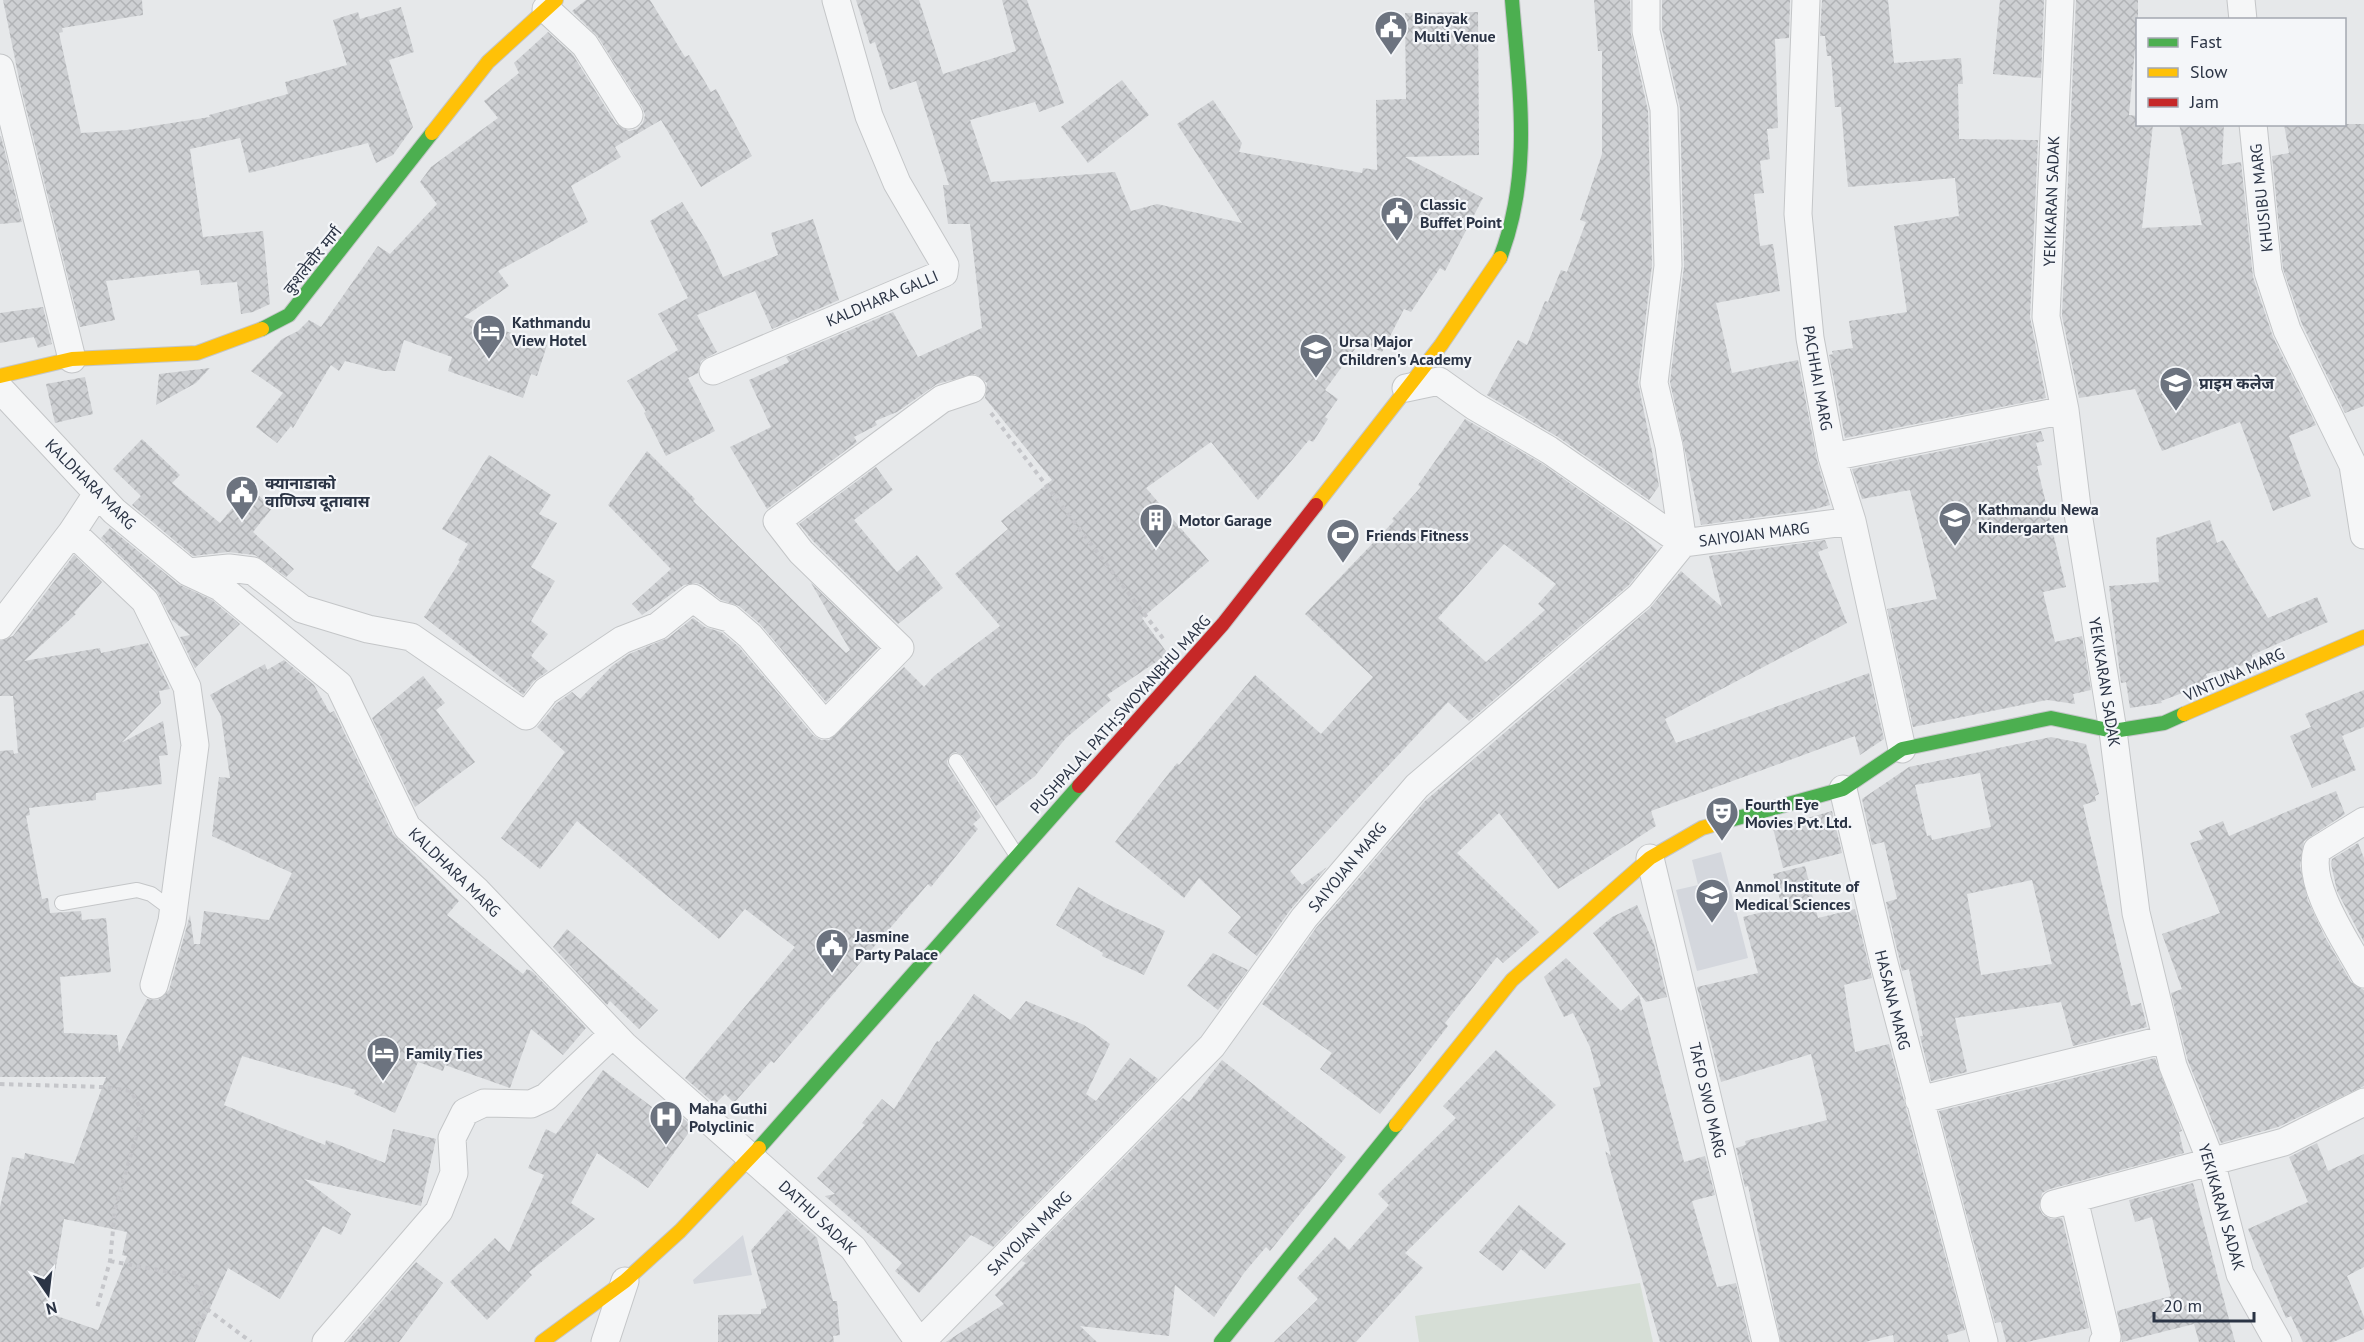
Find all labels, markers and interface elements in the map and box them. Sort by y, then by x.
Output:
place label: Binayak Multi Venue [1414,8,1496,46]
public building icon: Binayak Multi Venue [1373,9,1409,56]
legend [2136,18,2346,126]
text: Fast [2190,30,2222,53]
text: Slow [2190,60,2228,83]
text: Jam [2189,90,2219,113]
street label: YEKIKARAN SADAK [2039,135,2063,267]
street label: KHUSIBU MARG [2245,143,2277,253]
place label: Classic Buffet Point [1420,194,1502,232]
public building icon: Classic Buffet Point [1379,195,1415,242]
street label: कुशलेचौर मार्ग [278,221,347,299]
street label: KALDHARA GALLI [823,265,941,331]
place label: Kathmandu View Hotel [511,312,591,350]
hotel icon: Kathmandu View Hotel [471,313,507,360]
street label: PACHHAI MARG [1799,324,1837,432]
place label: Ursa Major Children's Academy [1339,331,1472,369]
school or university icon: Ursa Major Children's Academy [1298,332,1334,379]
school or university icon: प्राइम कलेज [2158,365,2194,412]
place label: प्राइम कलेज [2199,373,2274,393]
street label: KALDHARA MARG [41,434,141,534]
place label: क्यानाडाको वाणिज्य दूतावास [265,473,371,512]
public building icon: क्यानाडाको वाणिज्य दूतावास [224,474,260,521]
place label: Kathmandu Newa Kindergarten [1978,499,2099,537]
school or university icon: Kathmandu Newa Kindergarten [1937,500,1973,547]
building icon: Motor Garage [1138,502,1174,549]
place label: Motor Garage [1179,510,1272,530]
sports icon: Friends Fitness [1325,517,1361,564]
street label: SAIYOJAN MARG [1697,517,1811,551]
place label: Friends Fitness [1366,525,1469,545]
street label: PUSHPALAL PATH;SWOYANBHU MARG [1025,610,1215,818]
street label: YEKIKARAN SADAK [2085,616,2125,749]
street label: VINTUNA MARG [2180,643,2287,706]
place label: Fourth Eye Movies Pvt. Ltd. [1745,794,1852,832]
theatre icon: Fourth Eye Movies Pvt. Ltd. [1704,795,1740,842]
street label: SAIYOJAN MARG [1304,818,1390,916]
street label: KALDHARA MARG [405,823,505,921]
place label: Anmol Institute of Medical Sciences [1735,876,1860,914]
school or university icon: Anmol Institute of Medical Sciences [1694,877,1730,924]
place label: Jasmine Party Palace [854,926,938,964]
public building icon: Jasmine Party Palace [814,927,850,974]
street label: HASANA MARG [1871,948,1915,1052]
hotel icon: Family Ties [365,1035,401,1082]
street label: TAFO SWO MARG [1685,1040,1731,1160]
place label: Family Ties [406,1043,483,1063]
place label: Maha Guthi Polyclinic [689,1098,767,1136]
hospital icon: Maha Guthi Polyclinic [648,1099,684,1146]
street label: YEKIKARAN SADAK [2194,1141,2250,1273]
street label: DATHU SADAK [775,1176,861,1258]
street label: SAIYOJAN MARG [983,1187,1075,1279]
north arrow [18,1264,78,1324]
scale bar [2154,1285,2254,1323]
text: 20 m [2163,1294,2202,1317]
text: N [44,1298,59,1320]

